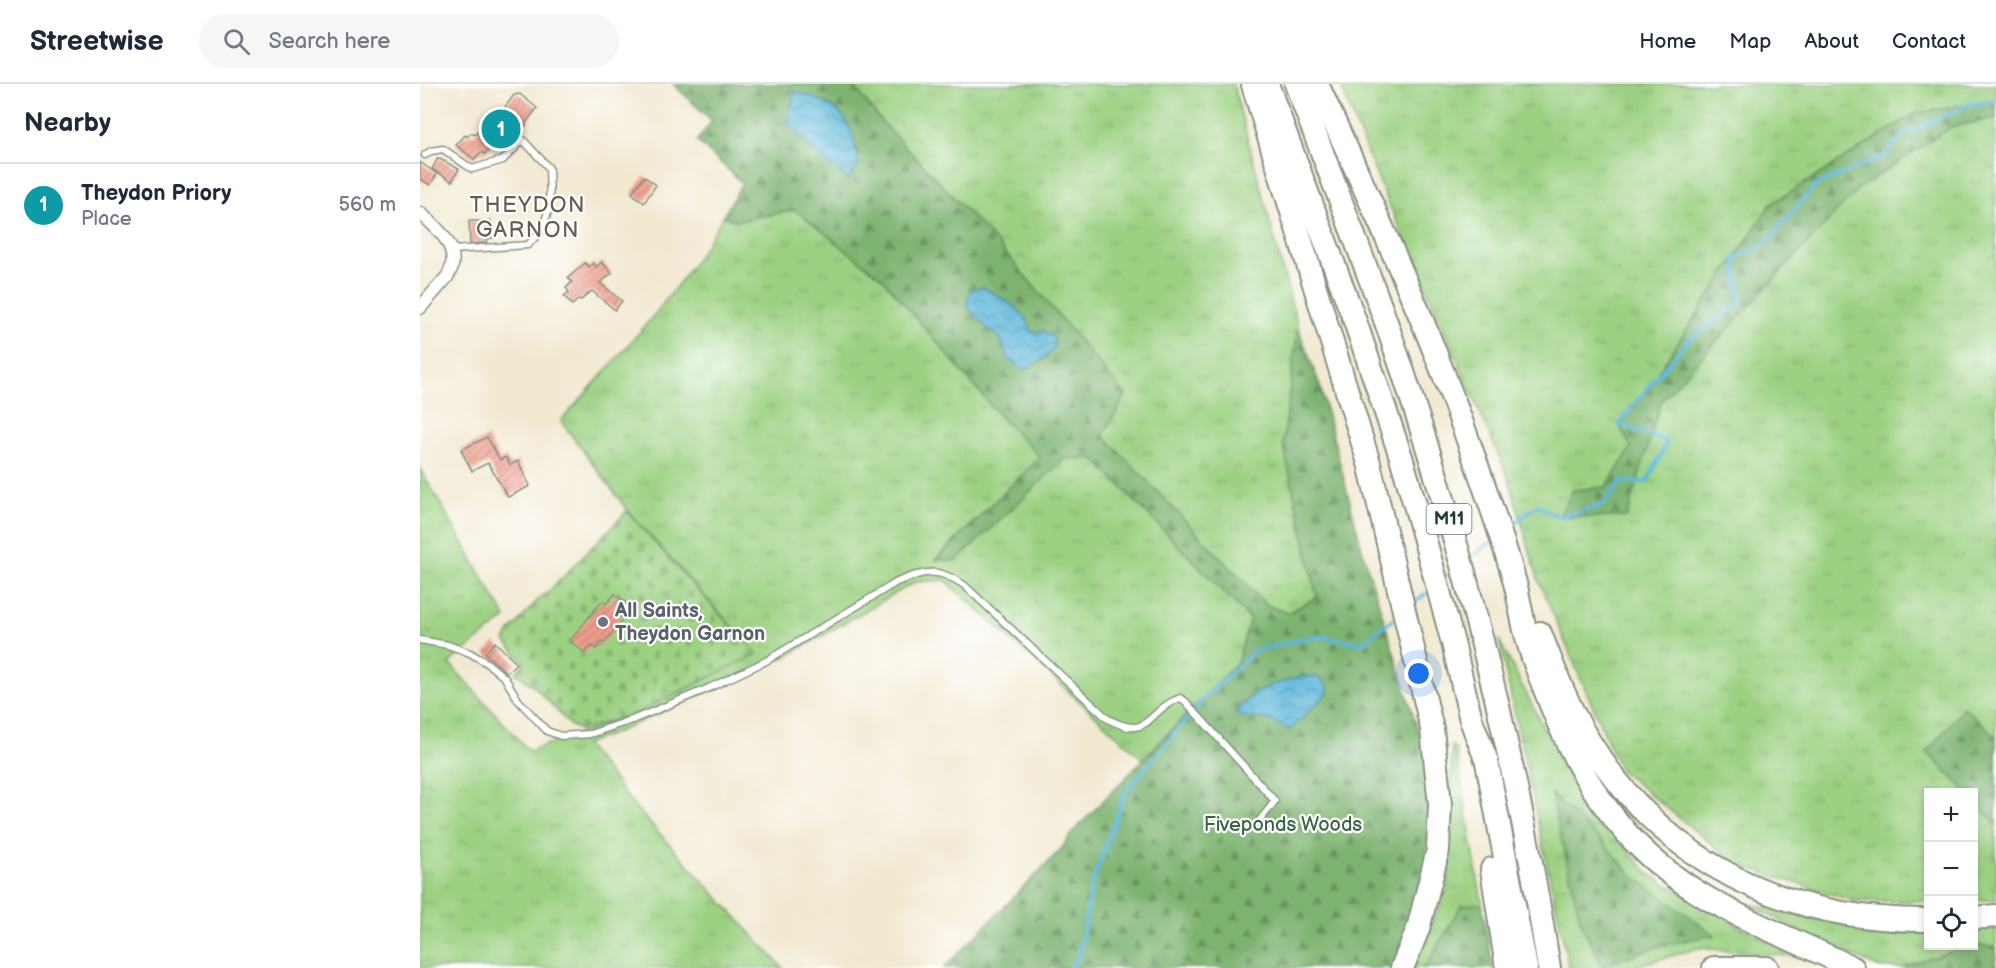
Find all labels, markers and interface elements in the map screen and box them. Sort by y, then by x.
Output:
search box [199,14,619,68]
text: Streetwise [30,25,163,58]
icon: search [220,25,253,58]
text: Search here [268,28,390,55]
text: Home [1639,29,1696,54]
text: Map [1729,29,1771,54]
text: About [1804,29,1859,54]
text: Contact [1892,29,1966,54]
pin: 1 [482,106,520,152]
text: Nearby [24,108,111,139]
text: Theydon Priory [81,180,231,207]
district label: THEYDON GARNON [470,192,586,244]
text: 1 [39,193,48,217]
text: 560 m [339,193,396,217]
text: Place [81,207,132,231]
road number: M11 [1426,504,1472,534]
place label: All Saints, Theydon Garnon [614,599,765,646]
marker: All Saints, Theydon Garnon [596,615,610,629]
your location [1404,659,1433,688]
map controls [1924,788,1978,950]
button: + [1924,788,1978,842]
park label: Fiveponds Woods [1204,813,1362,837]
button: − [1924,842,1978,896]
button: locate [1924,896,1978,950]

